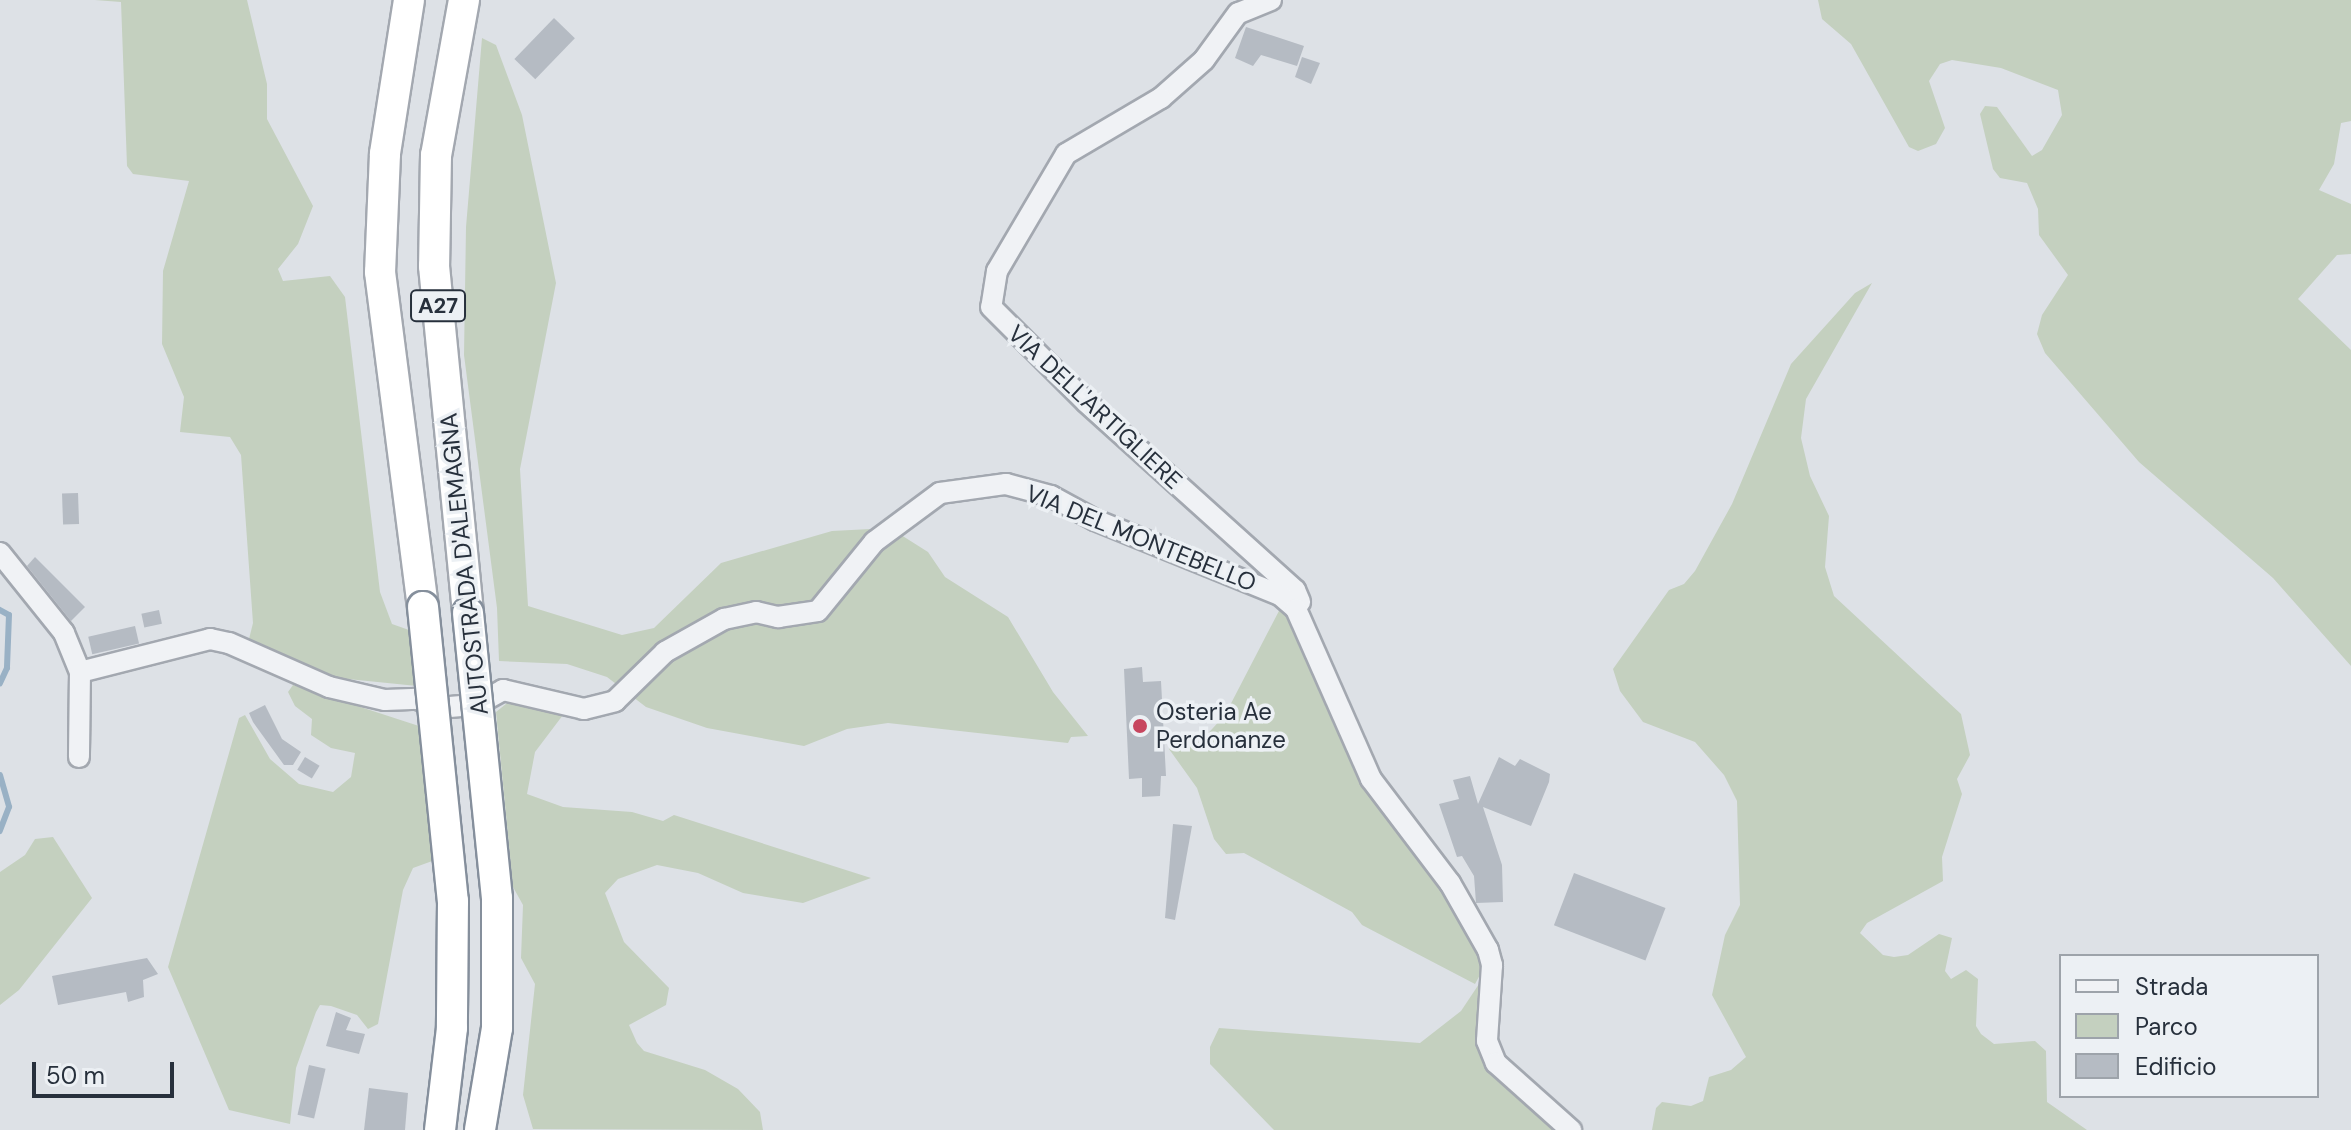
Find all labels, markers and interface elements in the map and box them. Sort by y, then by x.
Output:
road number: A27 [410,288,466,324]
street label: VIA DELL'ARTIGLIERE [1002,319,1188,495]
street label: AUTOSTRADA D'ALEMAGNA [434,411,494,717]
street label: VIA DEL MONTEBELLO [1022,479,1260,597]
place label: Osteria Ae Perdonanze [1156,698,1286,754]
marker: Osteria Ae Perdonanze [1131,717,1149,735]
legend [2059,954,2319,1098]
text: Strada [2135,971,2208,1002]
text: Parco [2135,1011,2198,1042]
scale bar [36,1046,178,1096]
text: Edificio [2135,1051,2217,1082]
text: 50 m [46,1060,105,1091]

